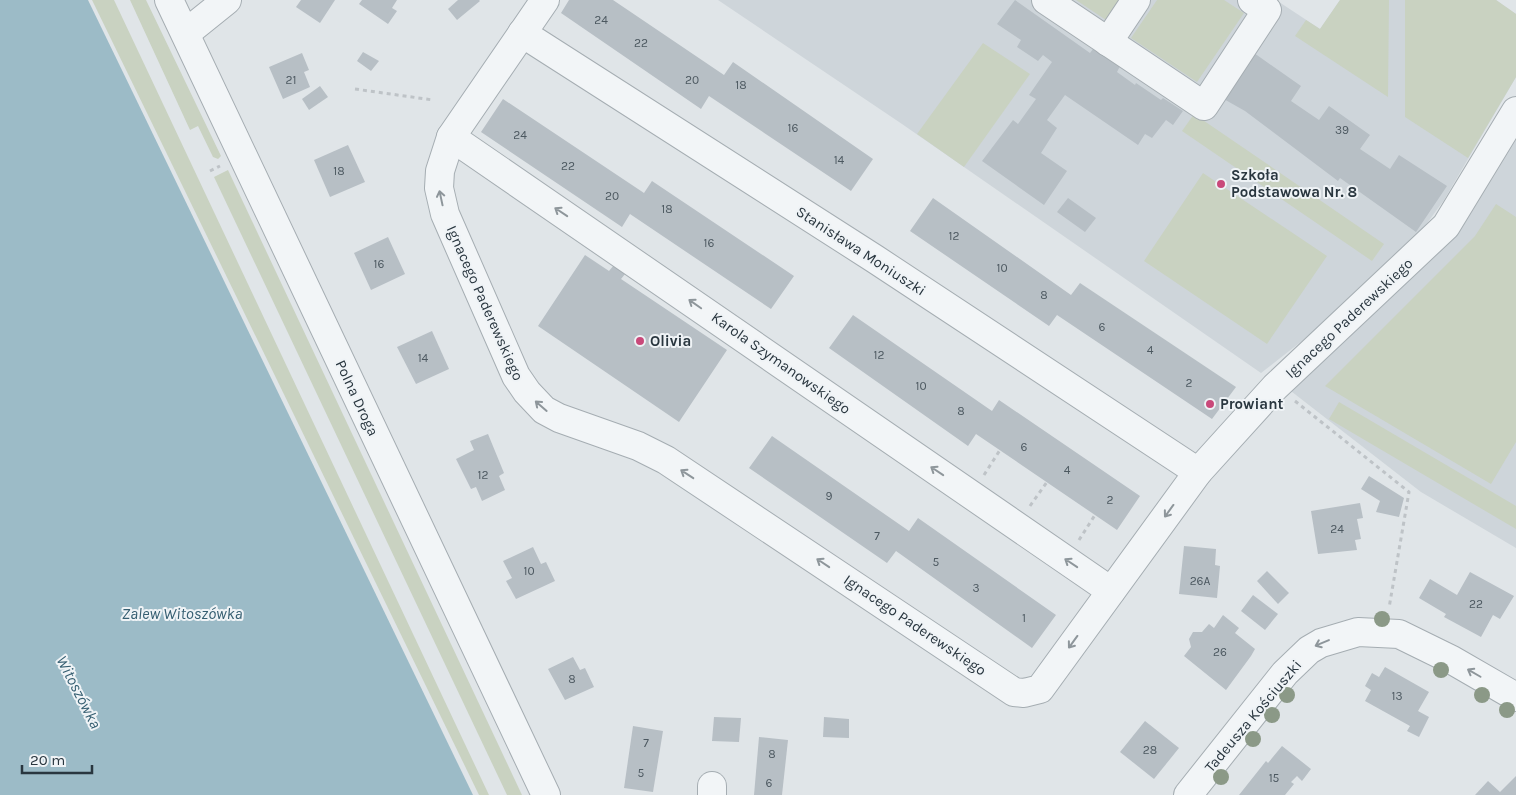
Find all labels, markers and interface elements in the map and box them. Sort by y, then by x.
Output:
house number: 24 [594,13,608,27]
house number: 22 [634,36,648,50]
house number: 21 [286,73,296,87]
house number: 20 [685,73,699,87]
house number: 18 [735,78,747,92]
house number: 16 [788,121,799,135]
house number: 39 [1335,123,1349,137]
house number: 24 [513,128,527,142]
house number: 14 [834,153,845,167]
house number: 22 [561,159,575,173]
house number: 18 [333,164,345,178]
place label: Szkoła Podstawowa Nr. 8 [1231,166,1357,201]
marker: Szkoła Podstawowa Nr. 8 [1215,178,1227,190]
house number: 20 [605,189,619,203]
one-way arrow [436,190,445,206]
house number: 18 [661,202,673,216]
street label: Stanisława Moniuszki [793,202,929,300]
one-way arrow [554,207,568,217]
street label: Ignacego Paderewskiego [443,223,527,383]
house number: 12 [949,229,960,243]
house number: 16 [704,236,715,250]
street label: Ignacego Paderewskiego [1281,254,1417,382]
house number: 16 [374,257,385,271]
house number: 10 [996,261,1008,275]
house number: 8 [1040,288,1048,302]
one-way arrow [688,299,702,309]
street label: Karola Szymanowskiego [708,308,854,418]
house number: 6 [1099,320,1106,334]
place label: Olivia [650,332,691,350]
marker: Olivia [634,335,646,347]
house number: 4 [1147,343,1154,357]
house number: 12 [874,348,885,362]
house number: 14 [418,351,429,365]
street label: Polna Droga [332,357,382,439]
house number: 2 [1186,376,1193,390]
house number: 10 [915,379,927,393]
place label: Prowiant [1220,395,1283,413]
marker: Prowiant [1204,398,1216,410]
one-way arrow [534,400,547,411]
house number: 8 [957,404,965,418]
house number: 6 [1021,440,1028,454]
house number: 4 [1064,463,1071,477]
one-way arrow [930,466,944,476]
house number: 12 [478,468,489,482]
one-way arrow [680,468,694,478]
house number: 9 [826,489,833,503]
house number: 2 [1107,493,1114,507]
one-way arrow [1164,504,1174,518]
house number: 24 [1330,522,1344,536]
house number: 7 [874,529,880,543]
house number: 5 [933,555,940,569]
one-way arrow [816,558,830,568]
one-way arrow [1064,558,1078,568]
house number: 10 [523,564,535,578]
street label: Ignacego Paderewskiego [840,571,990,679]
house number: 26A [1190,574,1210,588]
house number: 3 [972,581,980,595]
house number: 22 [1469,597,1483,611]
water label: Zalew Witoszówka [121,604,243,623]
house number: 1 [1022,611,1026,625]
one-way arrow [1068,635,1078,649]
one-way arrow [1315,639,1330,649]
house number: 26 [1213,645,1227,659]
water label: Witoszówka [53,652,105,732]
street label: Tadeusza Kościuszki [1201,656,1305,776]
one-way arrow [1467,667,1481,677]
house number: 8 [568,672,576,686]
house number: 13 [1391,689,1403,703]
house number: 7 [643,736,649,750]
scale bar [22,742,92,774]
house number: 28 [1143,743,1157,757]
house number: 8 [768,747,776,761]
text: 20 m [30,751,65,769]
house number: 5 [638,766,645,780]
house number: 15 [1269,771,1280,785]
house number: 6 [766,776,773,790]

